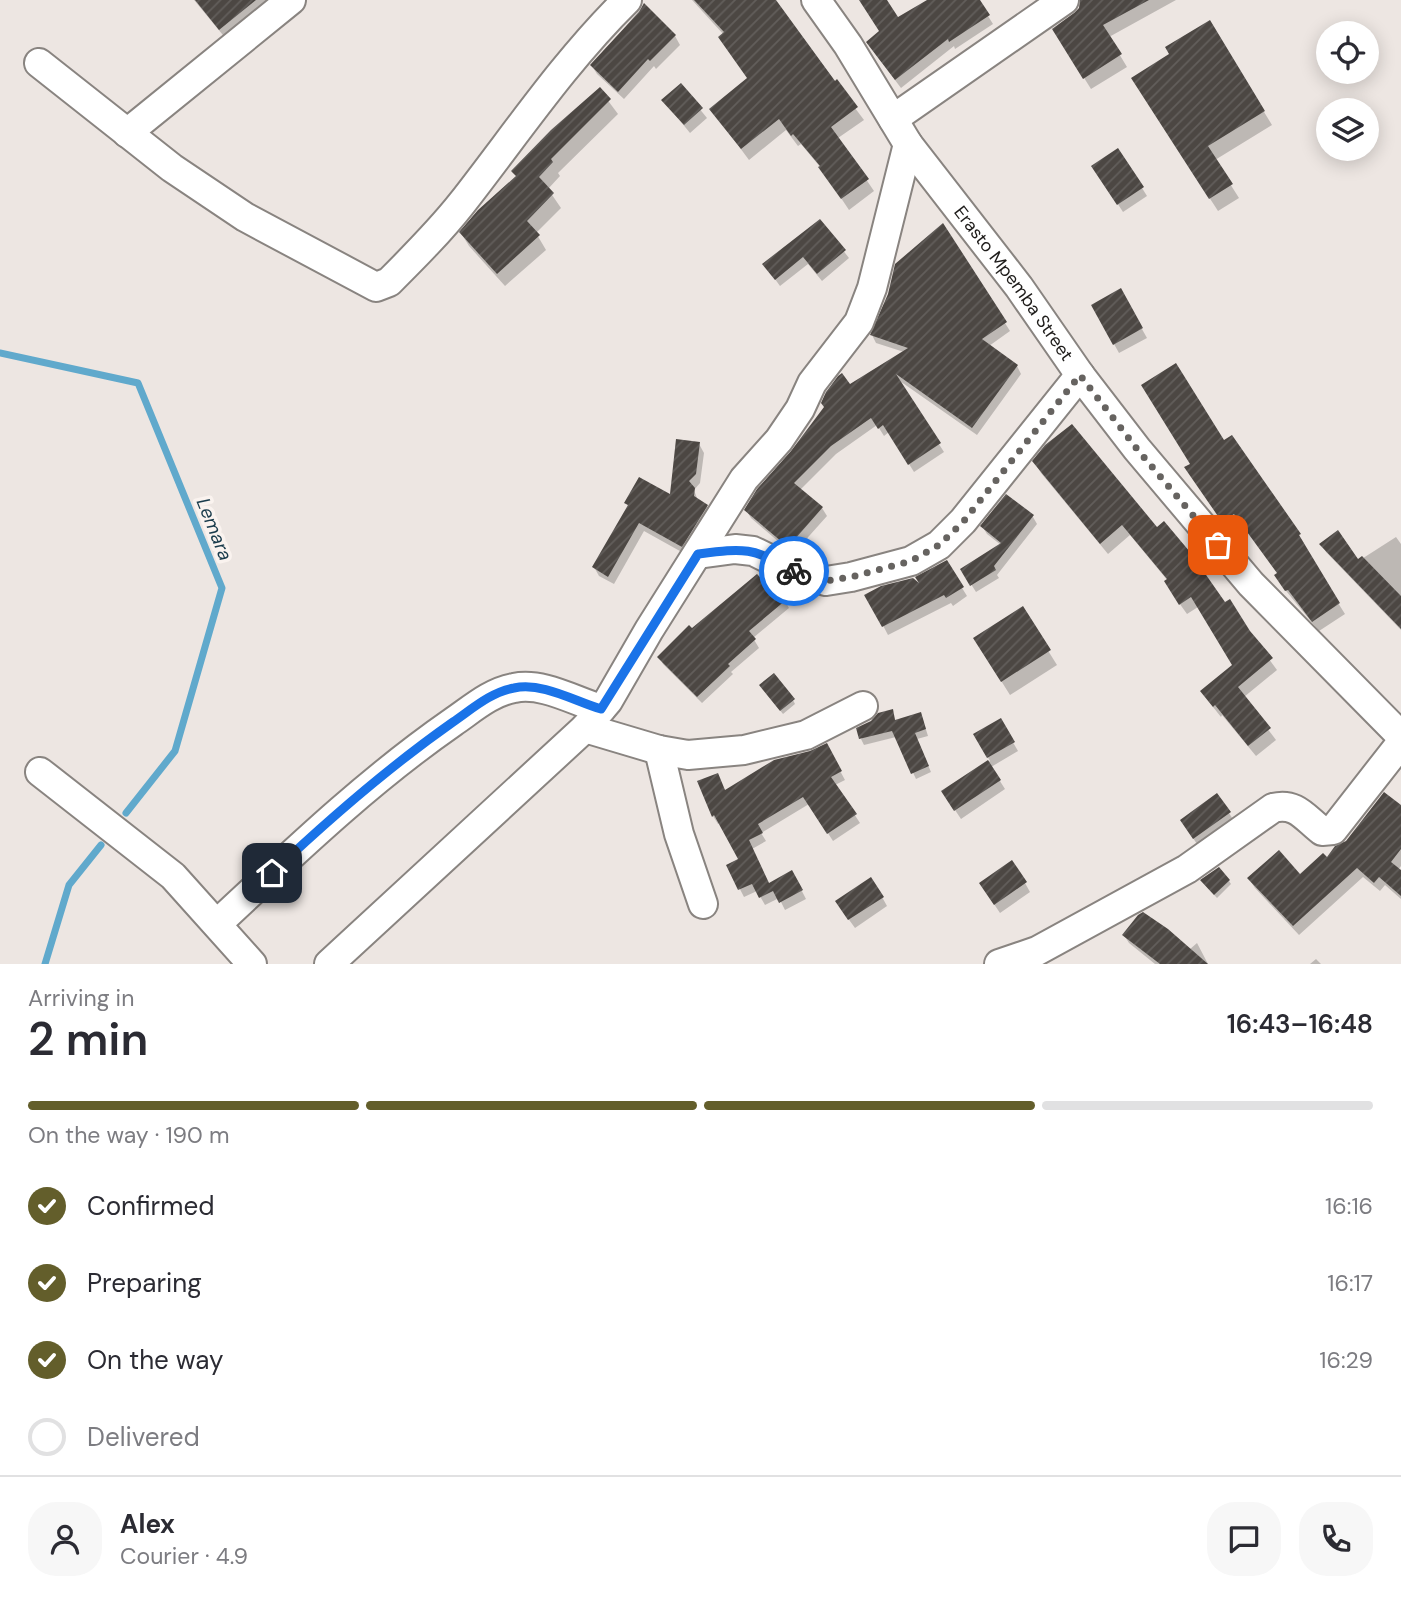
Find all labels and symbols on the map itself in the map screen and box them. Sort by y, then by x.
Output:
street label: Erasto Mpemba Street [948,201,1079,366]
water label: Lemara [191,494,238,564]
pin [1188,515,1248,575]
courier [759,536,829,606]
pin [242,843,302,903]

